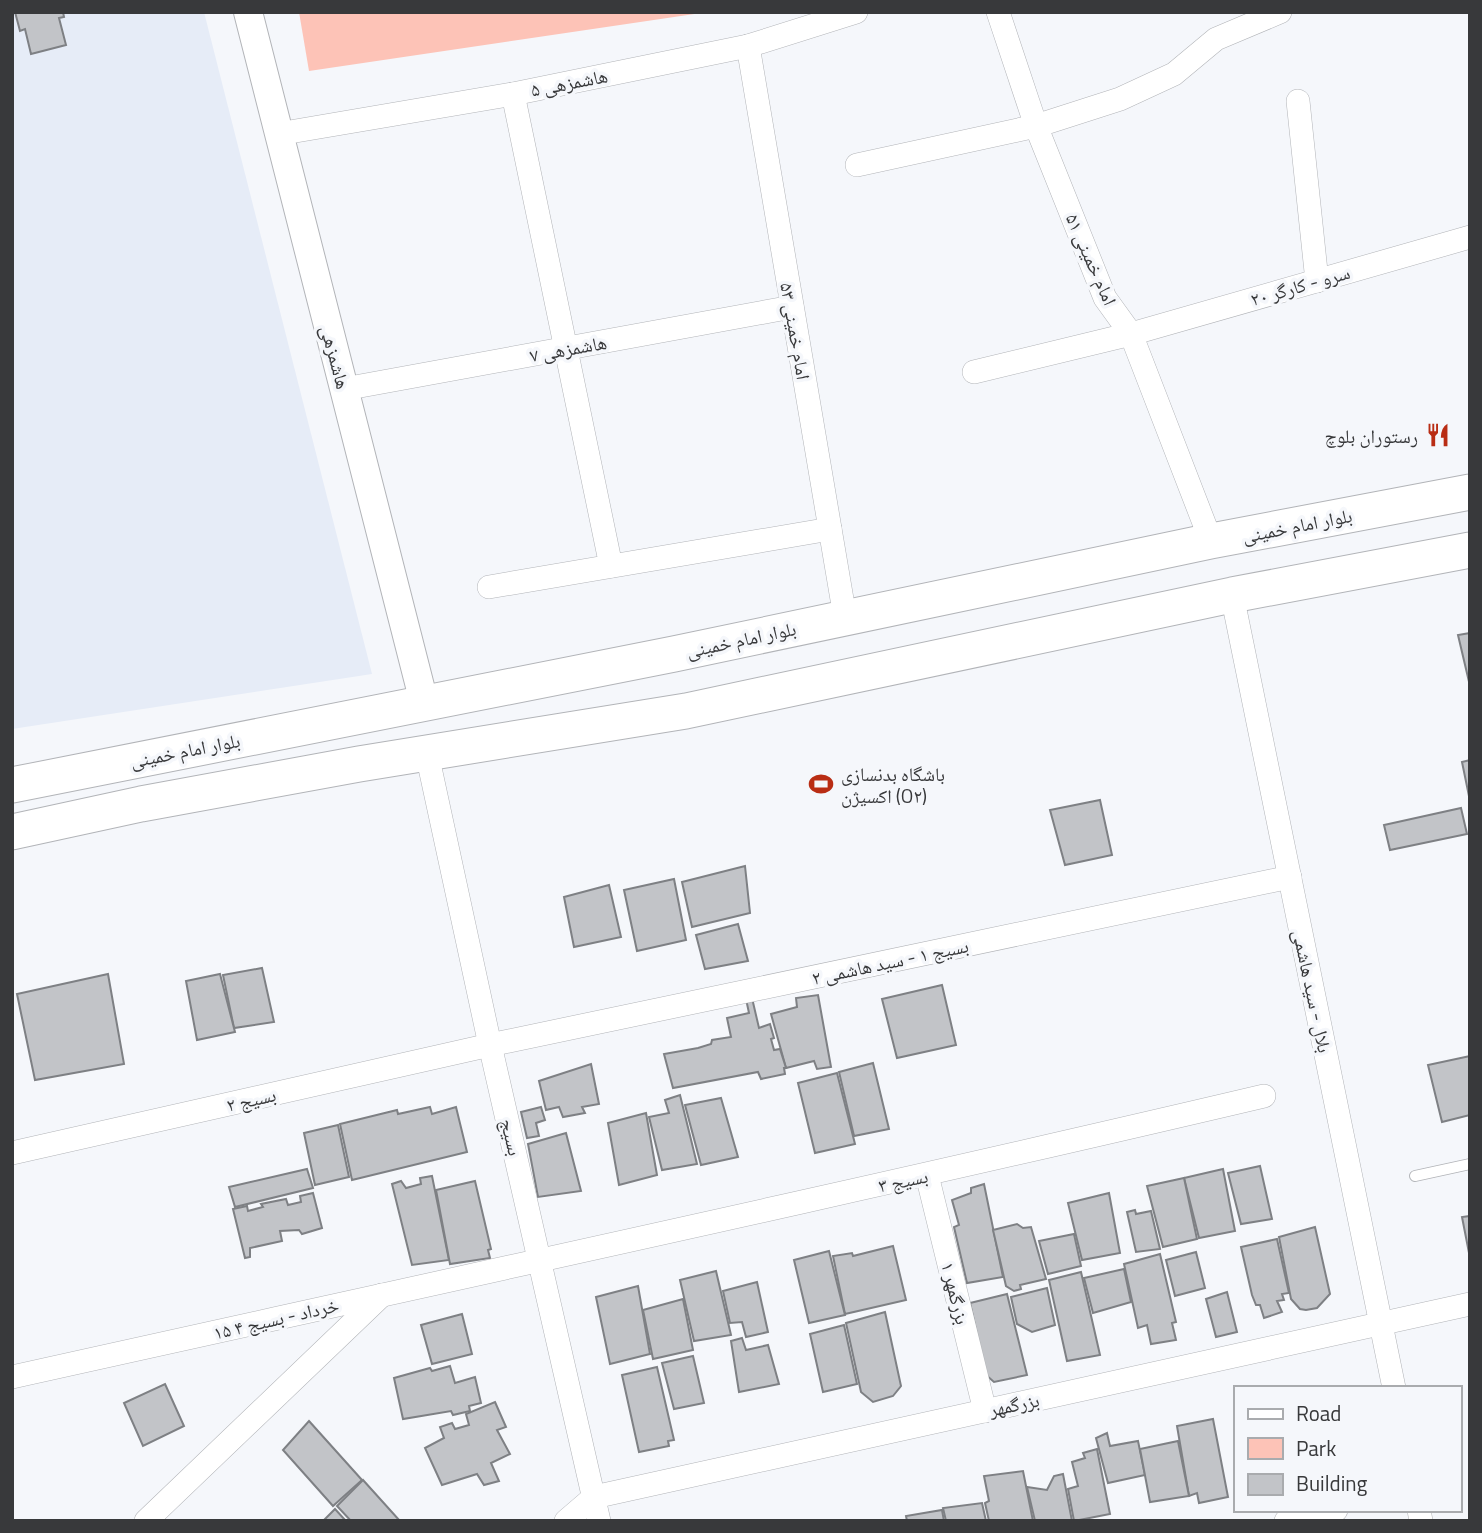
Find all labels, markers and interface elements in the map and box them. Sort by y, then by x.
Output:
street label: هاشمزهی ۵ [528,60,610,104]
street label: امام خمینی ۵۱ [1059,208,1125,310]
street label: سرو - کارگر ۲۰ [1247,257,1353,313]
street label: امام خمینی ۵۳ [773,280,819,382]
street label: هاشمزهی [314,322,358,392]
street label: هاشمزهی ۷ [527,327,609,369]
place label: رستوران بلوچ [1324,421,1418,450]
restaurant icon: رستوران بلوچ [1424,421,1452,449]
street label: بلوار امام خمینی [1239,500,1355,550]
street label: بلوار امام خمینی [683,613,799,665]
street label: بلوار امام خمینی [127,725,243,775]
place label: باشگاه بدنسازی اکسیژن (O۲) [841,759,945,810]
sports icon: باشگاه بدنسازی اکسیژن (O۲) [807,770,835,798]
street label: بلال - سید هاشمی [1286,927,1340,1055]
street label: بسیج ۱ - سید هاشمی ۲ [809,930,971,992]
street label: بسیج ۲ [223,1079,279,1119]
street label: بسیج [494,1116,530,1158]
street label: بسیج ۳ [876,1161,930,1199]
street label: بزرگمهر ۱ [934,1259,978,1327]
street label: ۱۵ خرداد - بسیج ۴ [210,1289,342,1347]
street label: بزرگمهر [985,1385,1042,1424]
legend [1234,1386,1461,1512]
text: Road [1296,1397,1341,1429]
text: Park [1296,1432,1336,1464]
text: Building [1296,1467,1368,1499]

